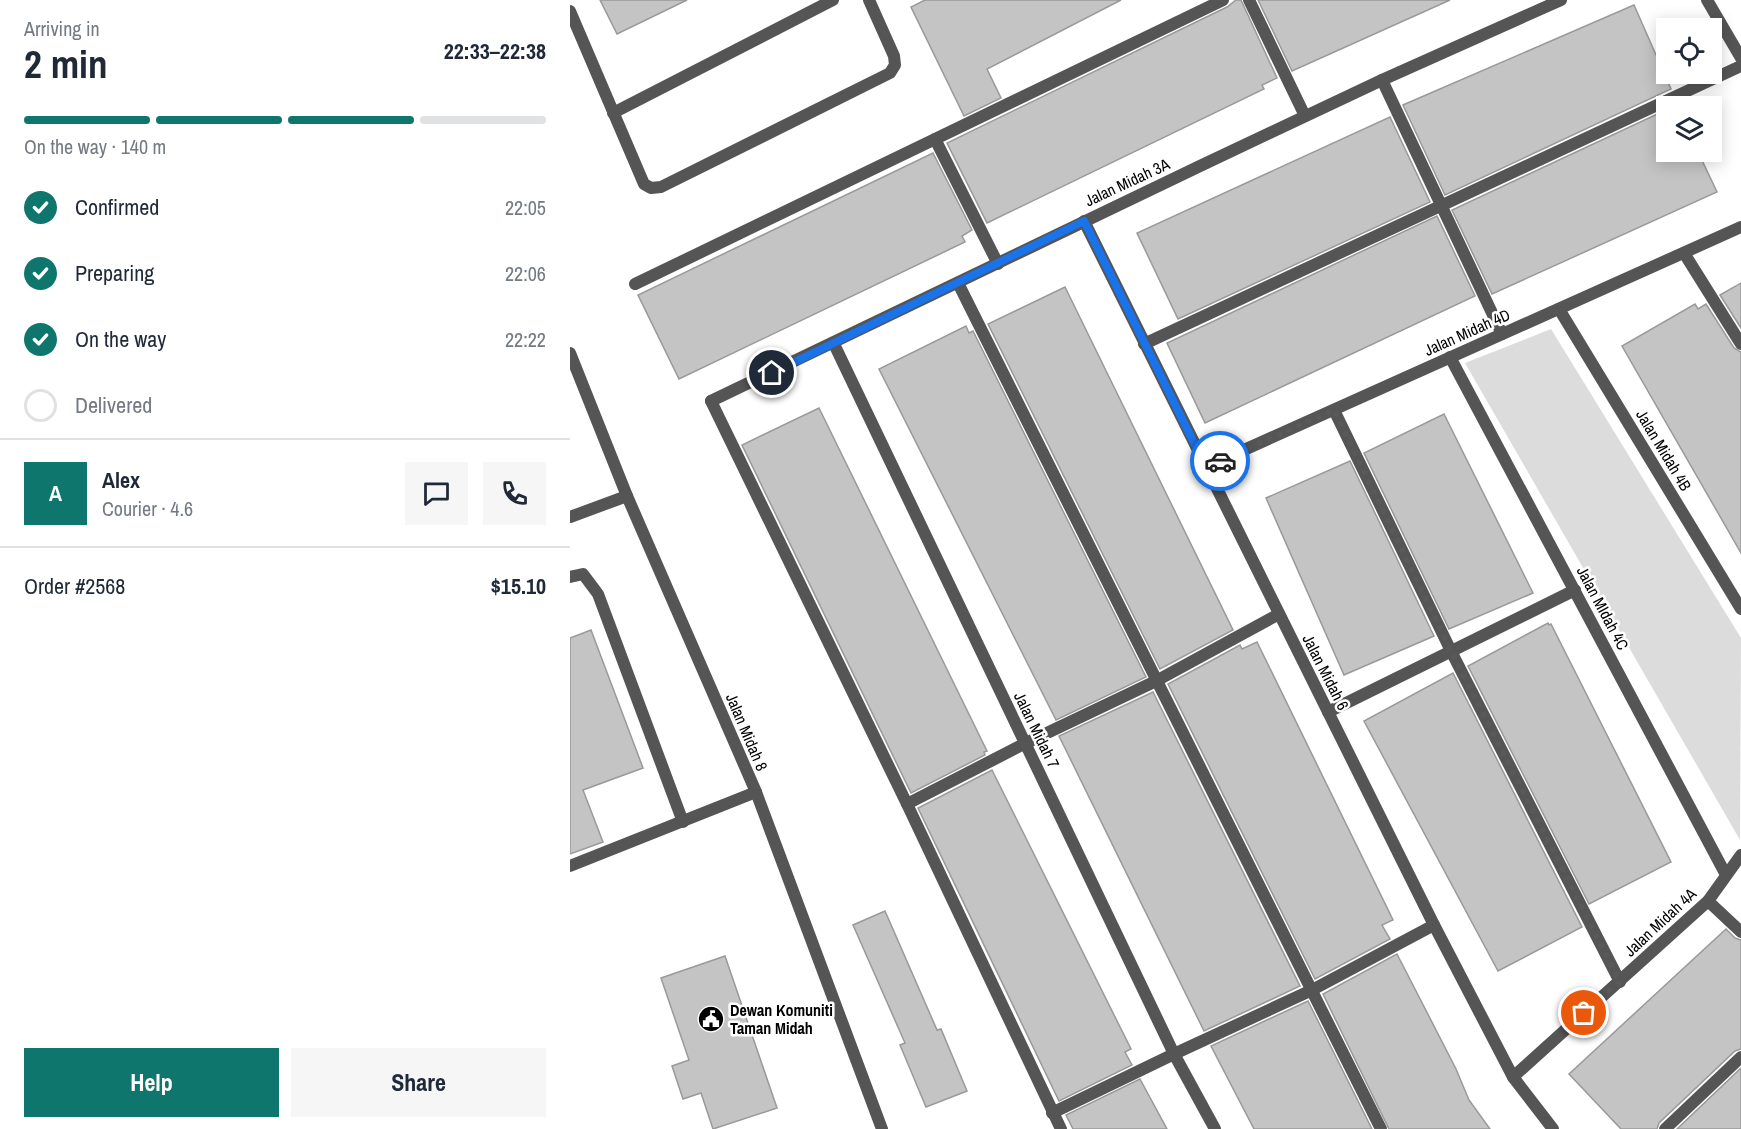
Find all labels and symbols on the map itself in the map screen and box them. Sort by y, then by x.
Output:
street label: Jalan Midah 3A [1081,153,1173,211]
street label: Jalan Midah 4D [1421,303,1513,361]
pin [746,347,797,398]
street label: Jalan Midah 4B [1631,405,1697,495]
courier [1190,431,1250,491]
street label: Jalan MIdah 4C [1572,562,1634,654]
street label: Jalan Midah 6 [1297,630,1355,714]
street label: Jalan Midah 7 [1009,688,1065,772]
street label: Jalan Midah 8 [721,690,773,774]
street label: Jalan Midah 4A [1619,883,1701,961]
pin [1558,987,1609,1038]
place label: Dewan Komuniti Taman Midah [730,999,833,1039]
public building icon: Dewan Komuniti Taman Midah [696,1004,726,1034]

